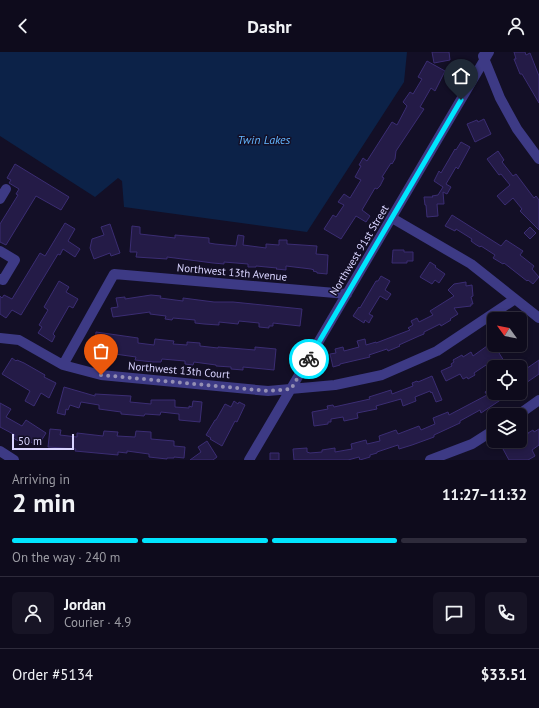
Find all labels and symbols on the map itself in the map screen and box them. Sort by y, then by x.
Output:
pin [444,59,478,100]
water label: Twin Lakes [238,132,291,147]
street label: Northwest 91st Street [326,202,392,298]
street label: Northwest 13th Avenue [176,260,288,284]
north arrow [487,312,527,352]
pin [84,334,118,375]
courier [289,339,329,379]
street label: Northwest 13th Court [128,359,231,381]
scale bar [12,432,74,451]

